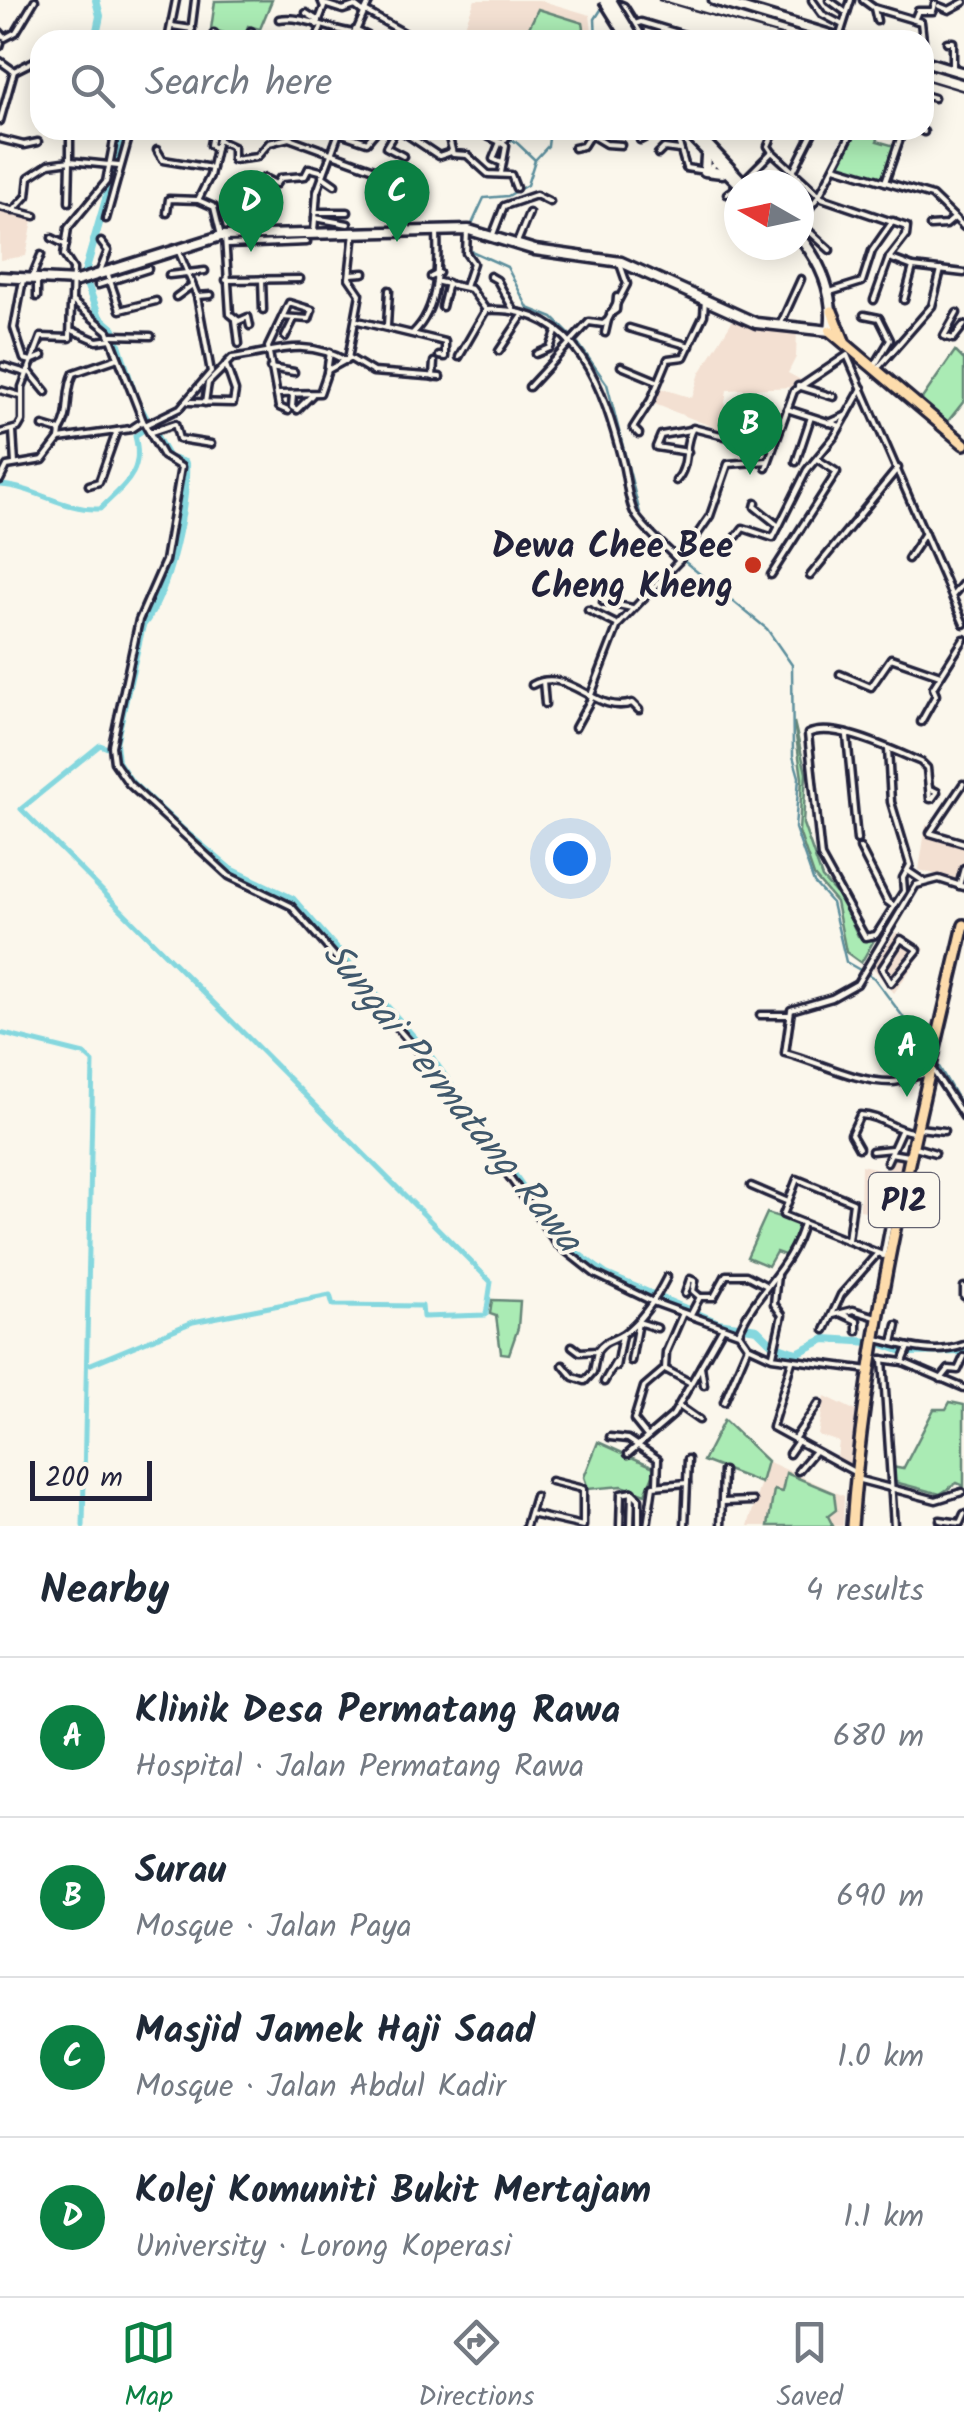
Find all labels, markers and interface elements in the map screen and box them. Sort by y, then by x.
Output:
search box [30,30,934,140]
text: Search here [145,55,332,115]
icon: search [65,58,120,113]
pin: C [364,160,430,242]
pin: D [218,170,284,252]
north arrow [724,170,814,260]
pin: B [718,392,782,475]
place label: Dewa Chee Bee Cheng Kheng [491,520,733,616]
marker: Dewa Chee Bee Cheng Kheng [742,554,764,576]
your location [545,833,596,884]
water label: Sungai Permatang Rawa [306,929,597,1269]
pin: A [874,1014,940,1097]
road number: P12 [869,1173,939,1227]
scale bar [30,1456,152,1500]
text: 200 m [45,1456,123,1501]
text: Nearby [40,1558,169,1625]
text: 4 results [806,1566,924,1617]
text: Klinik Desa Permatang Rawa [135,1682,621,1742]
text: A [62,1712,83,1763]
text: 680 m [833,1712,924,1763]
text: Hospital · Jalan Permatang Rawa [135,1742,584,1793]
text: Surau [135,1842,226,1902]
text: B [63,1872,82,1923]
text: 690 m [836,1872,924,1923]
text: Mosque · Jalan Paya [135,1902,412,1953]
text: Masjid Jamek Haji Saad [135,2002,535,2062]
text: C [63,2032,82,2083]
text: 1.0 km [837,2032,924,2083]
text: Mosque · Jalan Abdul Kadir [135,2062,506,2113]
text: Kolej Komuniti Bukit Mertajam [135,2162,651,2222]
text: D [62,2192,83,2243]
text: 1.1 km [843,2192,924,2243]
text: University · Lorong Koperasi [135,2222,511,2273]
tab: Map [121,2315,176,2420]
tab: Directions [418,2315,534,2420]
tab: Saved [777,2315,843,2420]

